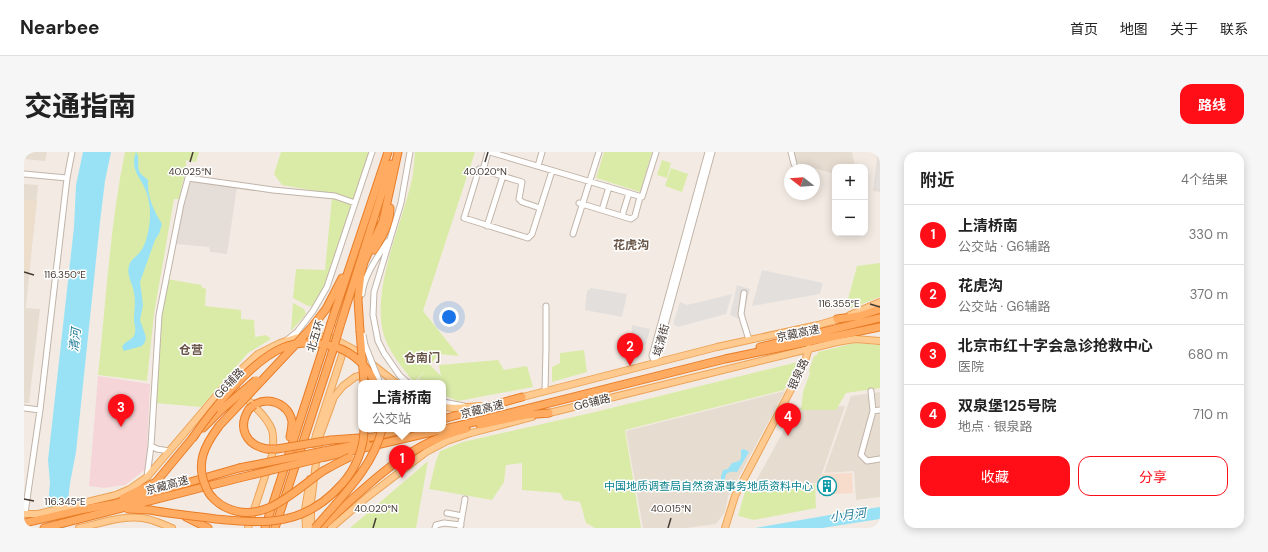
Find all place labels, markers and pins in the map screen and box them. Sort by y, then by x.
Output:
pin: 2 [617,333,643,366]
pin: 3 [108,394,134,427]
pin: 4 [775,403,801,436]
pin: 1 [389,445,415,478]
building icon: 中国地质调查局自然资源事务地质资料中心 [816,475,838,497]
place label: 中国地质调查局自然资源事务地质资料中心 [604,479,813,493]

